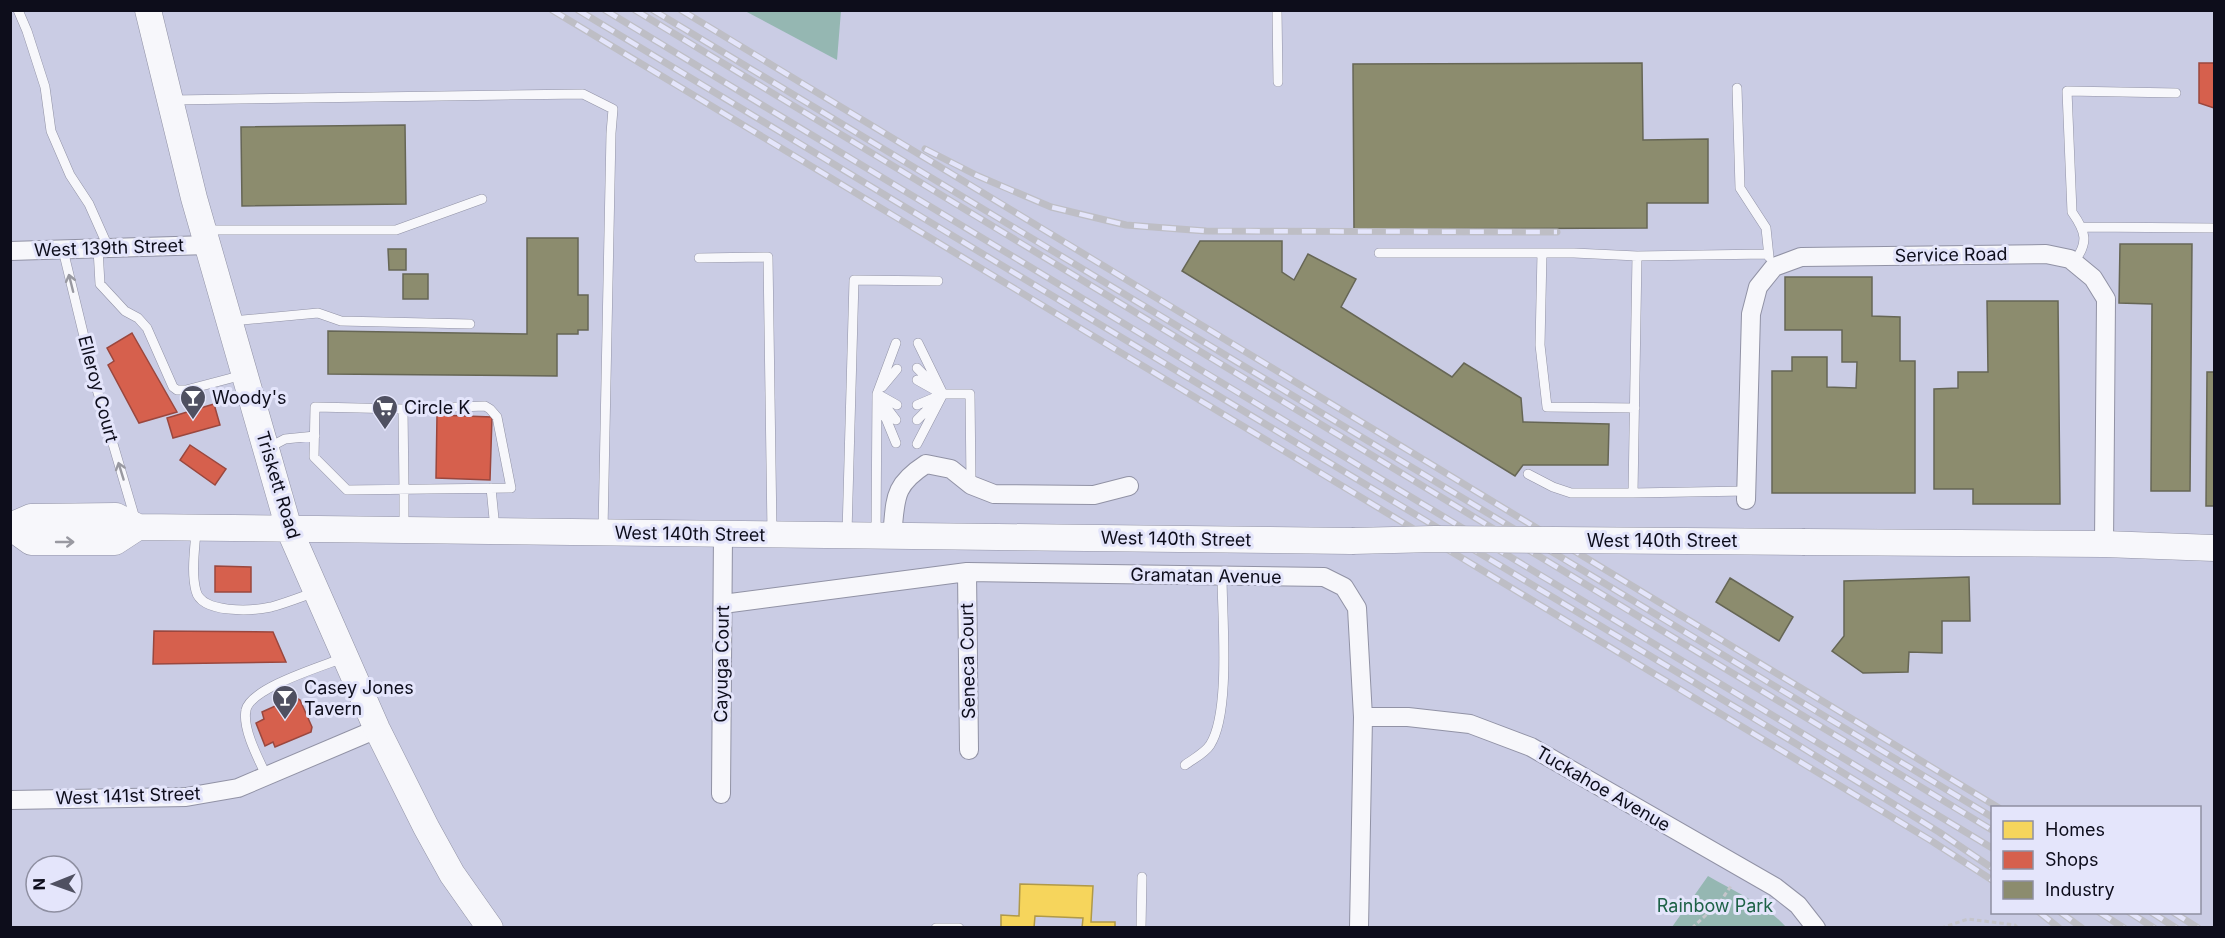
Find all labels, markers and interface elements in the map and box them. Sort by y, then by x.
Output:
street label: West 139th Street [34,234,184,261]
street label: Service Road [1894,243,2008,266]
one-way arrow [64,273,76,292]
street label: Elleroy Court [74,333,123,445]
bar icon: Woody's [178,383,208,421]
place label: Woody's [212,387,287,408]
supermarket icon: Circle K [370,393,400,431]
place label: Circle K [404,397,470,418]
street label: Triskett Road [252,429,305,541]
one-way arrow [115,462,126,481]
street label: West 140th Street [614,522,766,545]
street label: West 140th Street [1100,527,1252,550]
street label: West 140th Street [1587,530,1737,551]
one-way arrow [54,536,74,548]
street label: Gramatan Avenue [1130,564,1282,587]
street label: Seneca Court [956,603,979,719]
street label: Cayuga Court [710,605,733,723]
place label: Casey Jones Tavern [304,677,414,719]
bar icon: Casey Jones Tavern [270,683,300,721]
street label: Tuckahoe Avenue [1532,742,1674,836]
street label: West 141st Street [55,782,201,809]
legend [1991,806,2201,914]
text: Homes [2045,819,2105,840]
text: Shops [2045,849,2099,870]
north arrow [24,854,84,914]
text: N [29,878,49,891]
text: Industry [2045,879,2115,900]
park label: Rainbow Park [1657,895,1773,916]

